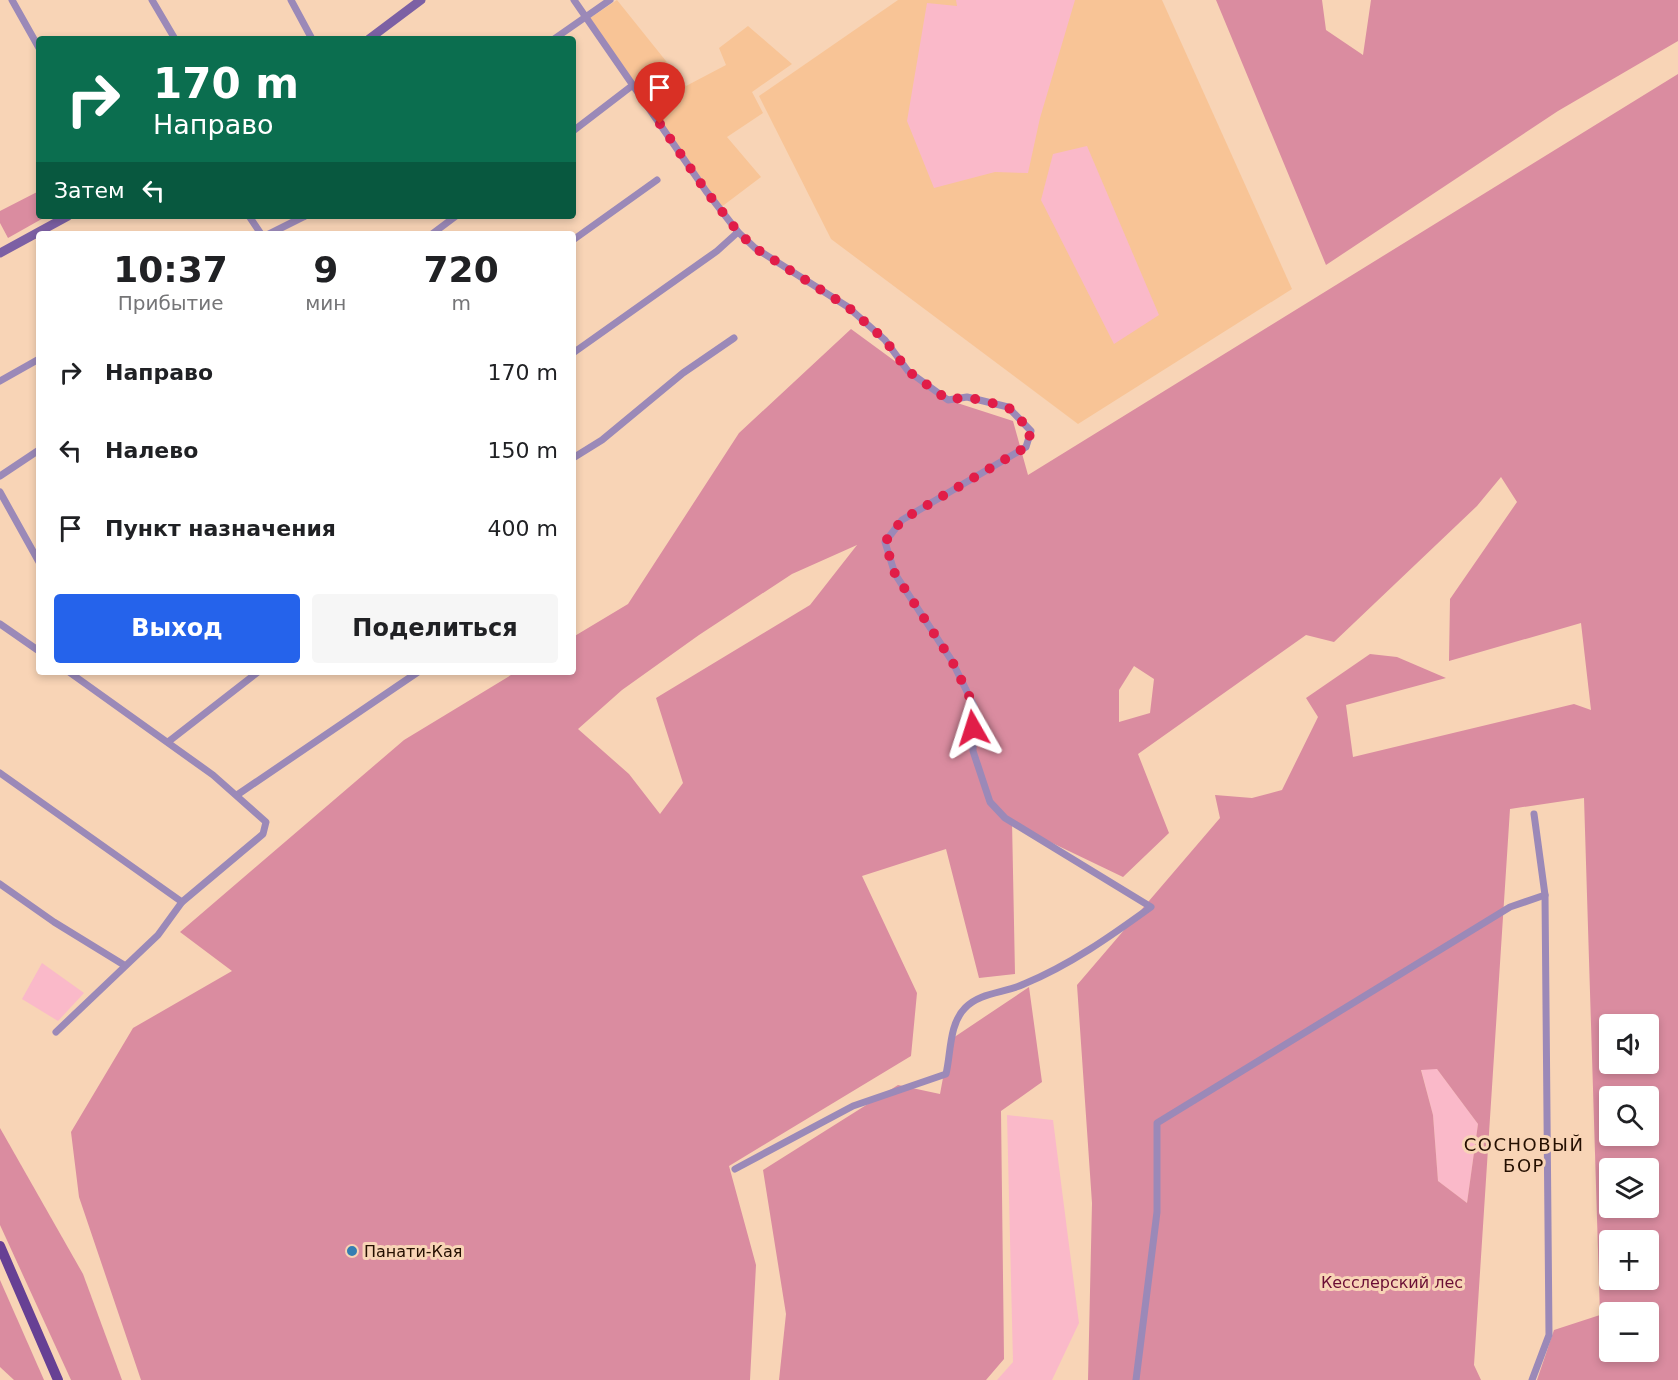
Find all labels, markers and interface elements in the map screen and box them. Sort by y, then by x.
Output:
text: 170 m [153,59,299,108]
icon: right [54,60,132,138]
pin [634,62,685,124]
icon: arrive [643,71,676,104]
text: Направо [153,109,274,140]
icon: left [137,174,170,207]
text: Затем [54,178,125,203]
text: 10:37 [113,249,228,290]
text: 9 [313,249,338,290]
text: 720 [424,249,499,290]
text: Прибытие [118,291,223,315]
text: мин [305,291,346,315]
text: m [451,291,471,315]
icon: right [54,356,87,389]
text: Направо [105,360,213,385]
text: 170 m [488,360,558,385]
icon: left [54,434,87,467]
text: Налево [105,438,198,463]
text: 150 m [488,438,558,463]
icon: arrive [54,512,87,545]
text: Пункт назначения [105,516,336,541]
text: 400 m [488,516,558,541]
button: Выход [54,594,300,663]
button: Поделиться [312,594,558,663]
position arrow [941,696,1005,760]
map controls [1599,1014,1659,1362]
button: sound [1599,1014,1659,1074]
button: search [1599,1086,1659,1146]
district label: СОСНОВЫЙ БОР [1464,1134,1584,1176]
button: layers [1599,1158,1659,1218]
button: + [1599,1230,1659,1290]
place label: Панати-Кая [364,1242,462,1261]
marker: Панати-Кая [345,1244,359,1258]
park label: Кесслерский лес [1321,1273,1463,1292]
button: − [1599,1302,1659,1362]

